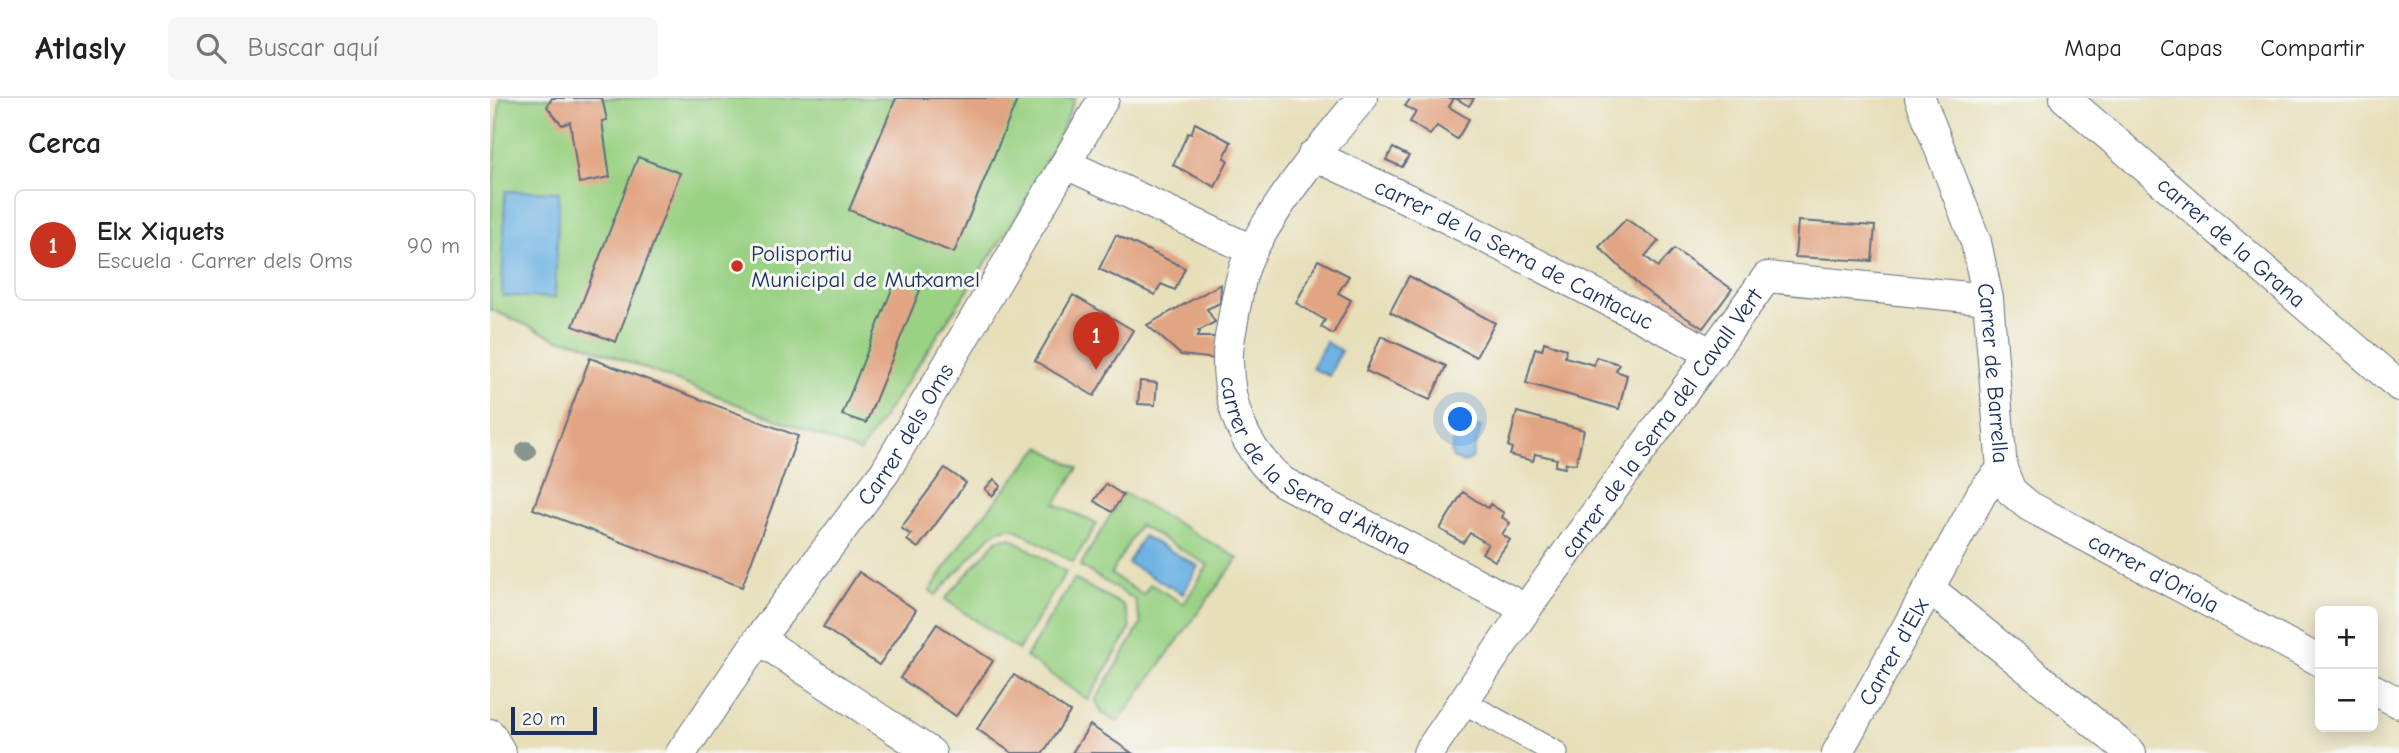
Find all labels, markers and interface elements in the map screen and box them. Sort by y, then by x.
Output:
search box [168,17,658,80]
text: Atlasly [35,29,126,67]
icon: search [192,29,230,67]
text: Buscar aquí [248,33,379,63]
text: Mapa [2064,34,2122,62]
text: Capas [2160,34,2222,62]
text: Compartir [2260,34,2364,62]
text: Cerca [28,126,101,161]
street label: carrer de la Grana [2152,170,2311,313]
street label: carrer de la Serra de Cantacuc [1370,172,1658,335]
text: Elx Xiquets [97,217,224,247]
text: 1 [48,232,58,259]
text: 90 m [407,232,460,259]
place label: Polisportiu Municipal de Mutxamel [751,240,980,293]
text: Escuela · Carrer dels Oms [97,247,353,274]
marker: Polisportiu Municipal de Mutxamel [729,258,745,274]
street label: Carrer de Barrella [1971,280,2015,464]
street label: carrer de la Serra del Cavall Vert [1554,282,1769,563]
pin: 1 [1073,312,1119,370]
street label: Carrer dels Oms [851,359,959,511]
street label: carrer de la Serra d'Aitana [1215,375,1416,560]
your location [1443,402,1477,436]
street label: carrer d'Oriola [2084,527,2224,618]
street label: Carrer d'Elx [1853,593,1934,710]
map controls [2315,606,2378,732]
button: + [2315,606,2378,669]
button: − [2315,669,2378,732]
scale bar [511,704,597,736]
text: 20 m [522,708,566,730]

